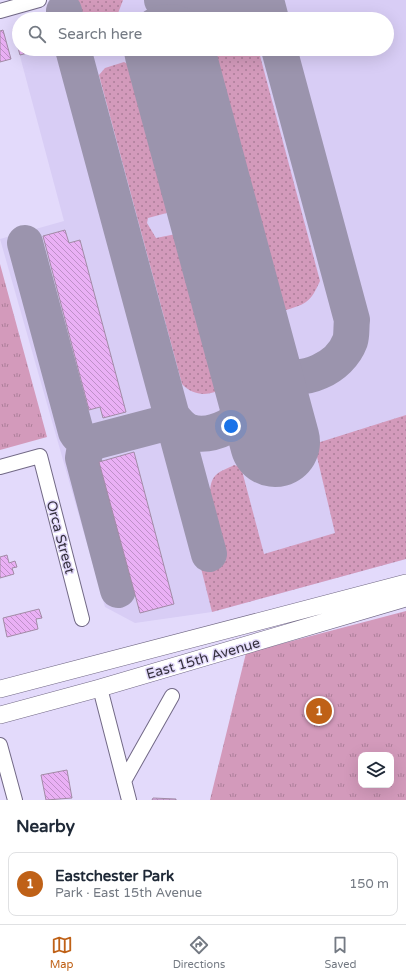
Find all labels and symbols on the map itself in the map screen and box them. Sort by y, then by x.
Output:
your location [221,416,241,436]
street label: Orca Street [43,499,79,576]
street label: East 15th Avenue [144,634,262,683]
pin: 1 [306,696,332,726]

